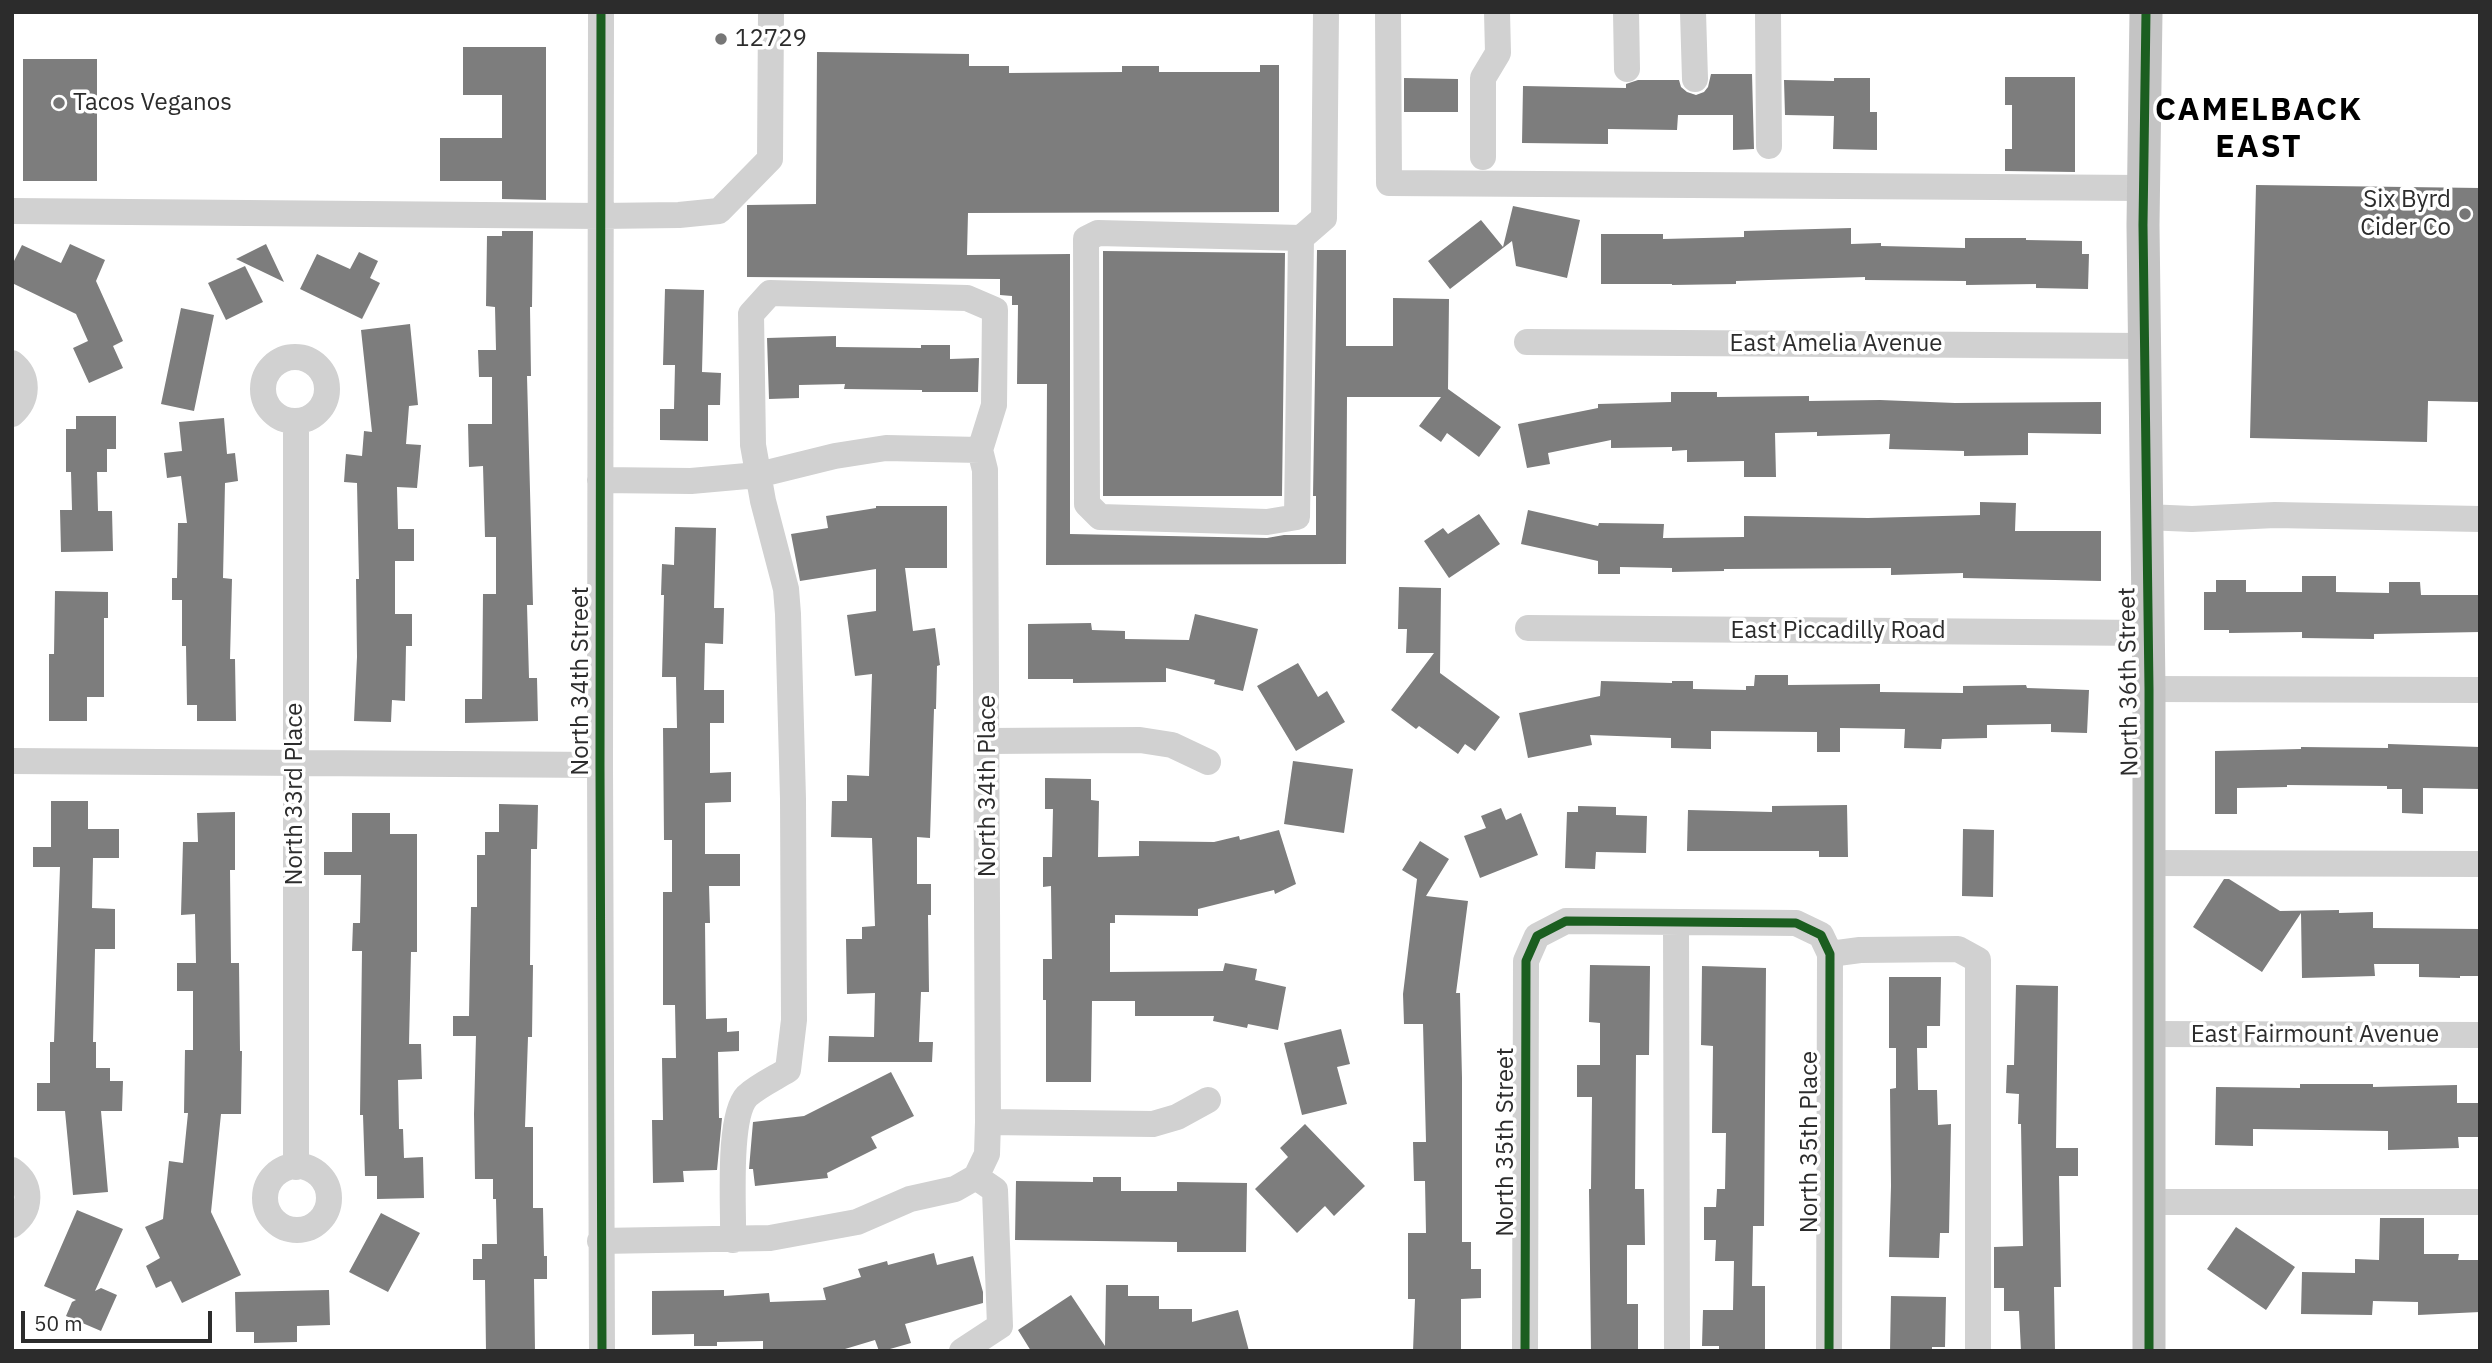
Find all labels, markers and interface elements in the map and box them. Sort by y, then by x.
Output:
place label: 12729 [735,25,807,53]
marker: 12729 [713,31,729,47]
place label: Tacos Veganos [73,89,232,117]
district label: CAMELBACK EAST [2156,92,2362,167]
marker: Tacos Veganos [51,95,67,111]
place label: Six Byrd Cider Co [2360,186,2451,242]
marker: Six Byrd Cider Co [2457,206,2473,222]
street label: East Amelia Avenue [1729,330,1943,358]
street label: North 34th Street [567,586,595,776]
street label: North 36th Street [2113,587,2145,777]
street label: East Piccadilly Road [1730,617,1946,645]
street label: North 34th Place [974,695,1002,877]
street label: North 33rd Place [281,702,309,886]
street label: East Fairmount Avenue [2191,1021,2439,1049]
street label: North 35th Street [1492,1047,1520,1237]
street label: North 35th Place [1796,1051,1824,1233]
scale bar [24,1296,215,1340]
text: 50 m [34,1309,83,1337]

